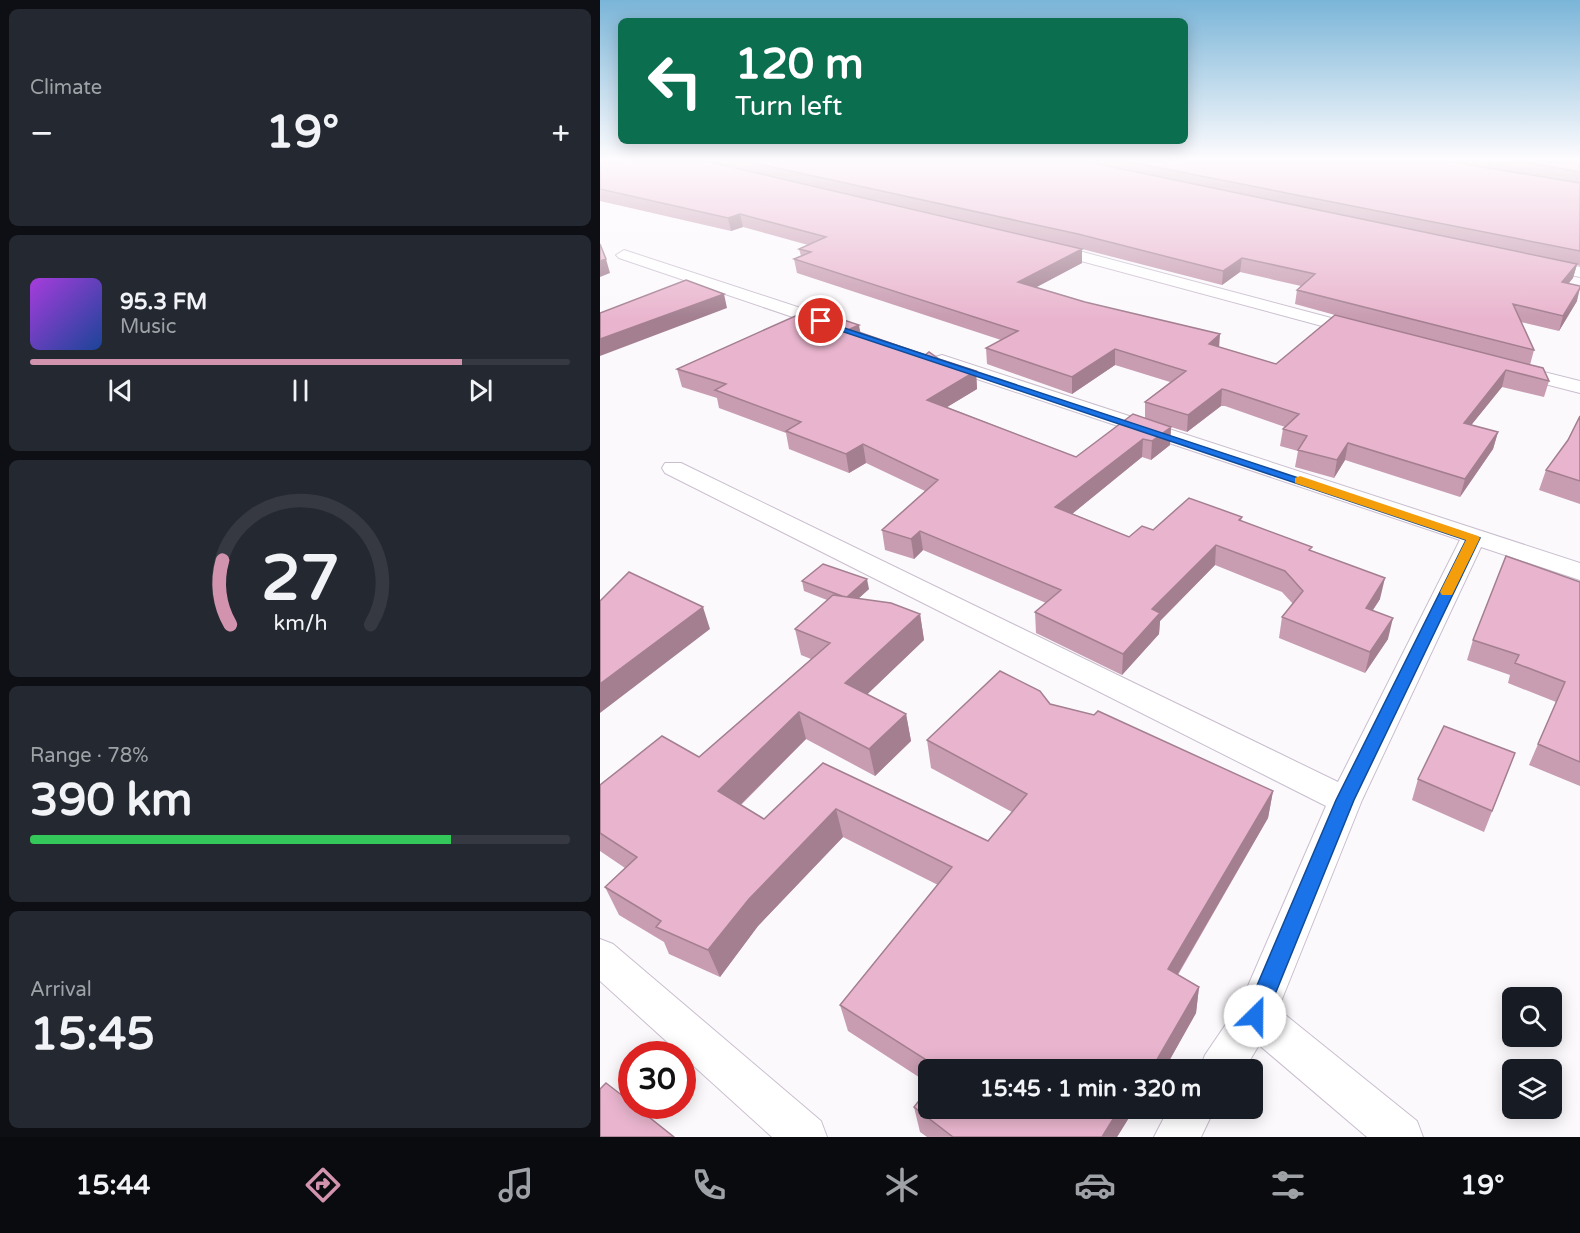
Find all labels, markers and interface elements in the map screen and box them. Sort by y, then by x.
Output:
text: 120 m [735,39,864,90]
icon: left [636,42,714,120]
text: Climate [30,76,102,100]
text: Turn left [735,90,842,123]
text: 19° [266,106,339,160]
text: − [30,114,54,153]
text: + [551,114,570,153]
text: 95.3 FM [120,289,207,315]
pin [795,295,846,346]
icon: arrive [804,304,837,337]
text: Music [120,315,176,339]
icon: previous [104,374,137,407]
icon: pause [284,374,317,407]
icon: next [464,374,497,407]
text: 27 [261,543,339,618]
text: km/h [273,611,327,637]
text: Range · 78% [30,744,149,768]
text: 390 km [30,774,192,828]
text: Arrival [30,978,92,1002]
position arrow [1223,984,1287,1048]
map controls [1502,987,1562,1119]
button: search [1502,987,1562,1047]
text: 15:45 [30,1008,155,1062]
speed limit sign: 30 [618,1041,696,1119]
button: layers [1502,1059,1562,1119]
text: 15:45 · 1 min · 320 m [980,1076,1201,1102]
icon: directions [302,1164,344,1206]
icon: music [495,1164,537,1206]
icon: phone [688,1164,730,1206]
icon: climate [881,1164,923,1206]
icon: car [1074,1164,1116,1206]
icon: filters [1267,1164,1309,1206]
text: 15:44 [76,1169,150,1202]
text: 19° [1460,1169,1504,1202]

